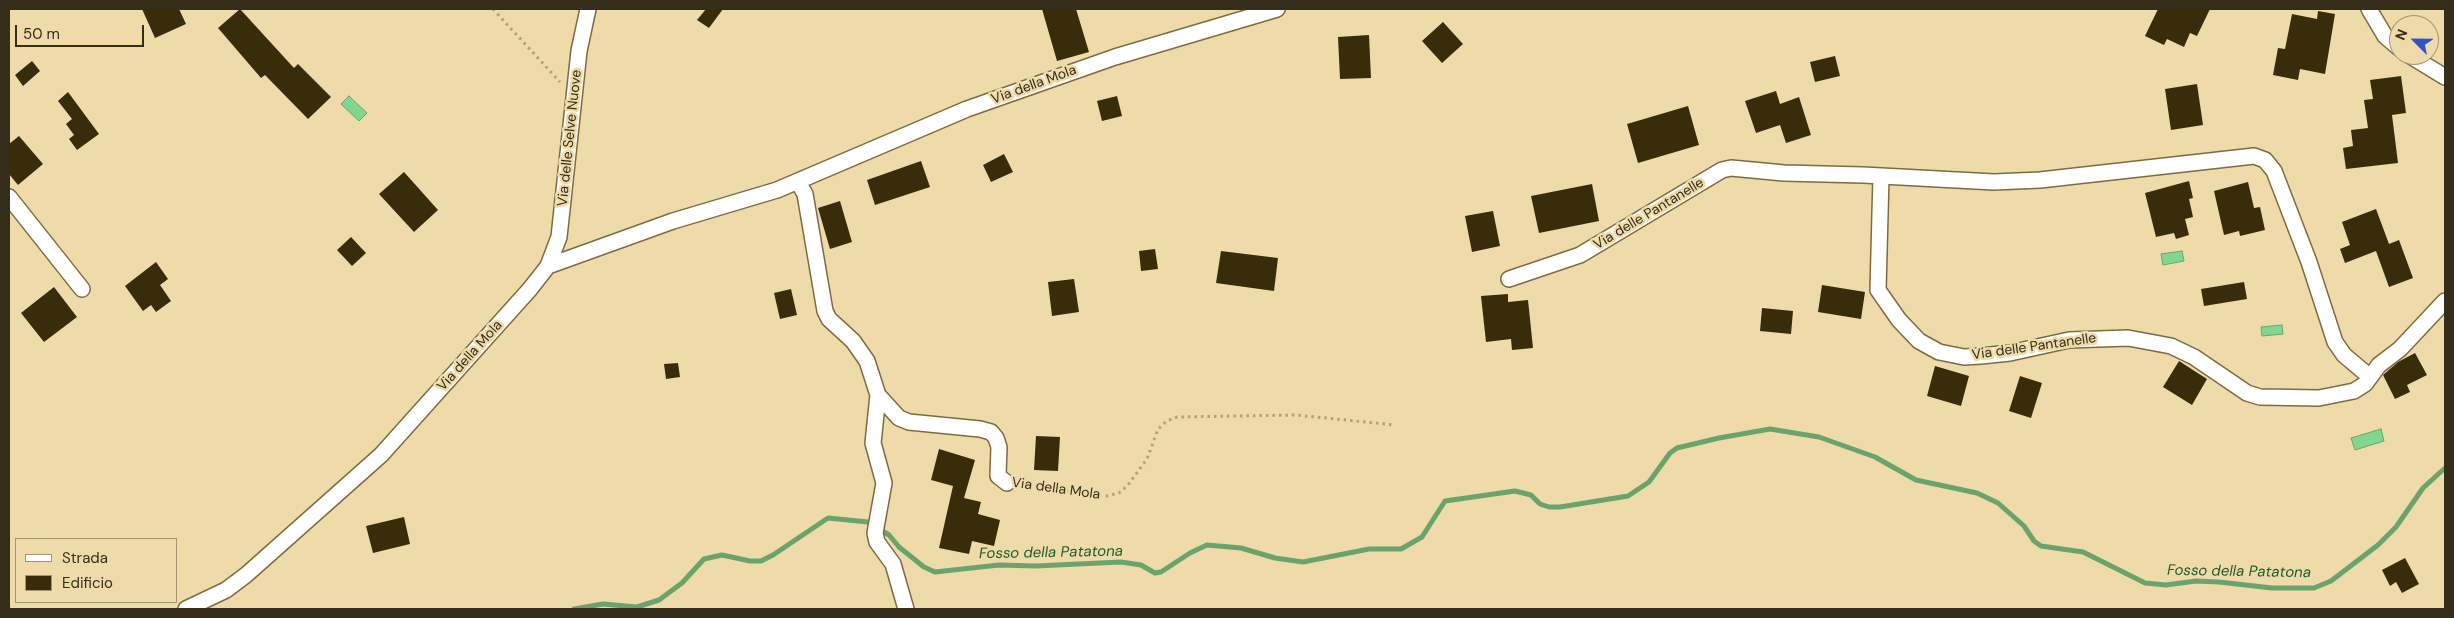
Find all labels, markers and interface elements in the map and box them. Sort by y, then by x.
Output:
scale bar [18,15,146,47]
north arrow [2389,15,2439,65]
text: 50 m [23,24,60,44]
text: N [2391,26,2411,43]
street label: Via della Mola [989,62,1079,108]
street label: Via delle Selve Nuove [554,69,586,207]
street label: Via delle Pantanelle [1591,174,1707,254]
street label: Via della Mola [434,317,506,395]
street label: Via delle Pantanelle [1971,330,2097,364]
street label: Via della Mola [1011,474,1101,504]
legend [15,538,178,603]
water label: Fosso della Patatona [979,543,1123,563]
text: Strada [62,548,108,568]
water label: Fosso della Patatona [2167,562,2311,582]
text: Edificio [62,573,113,593]

